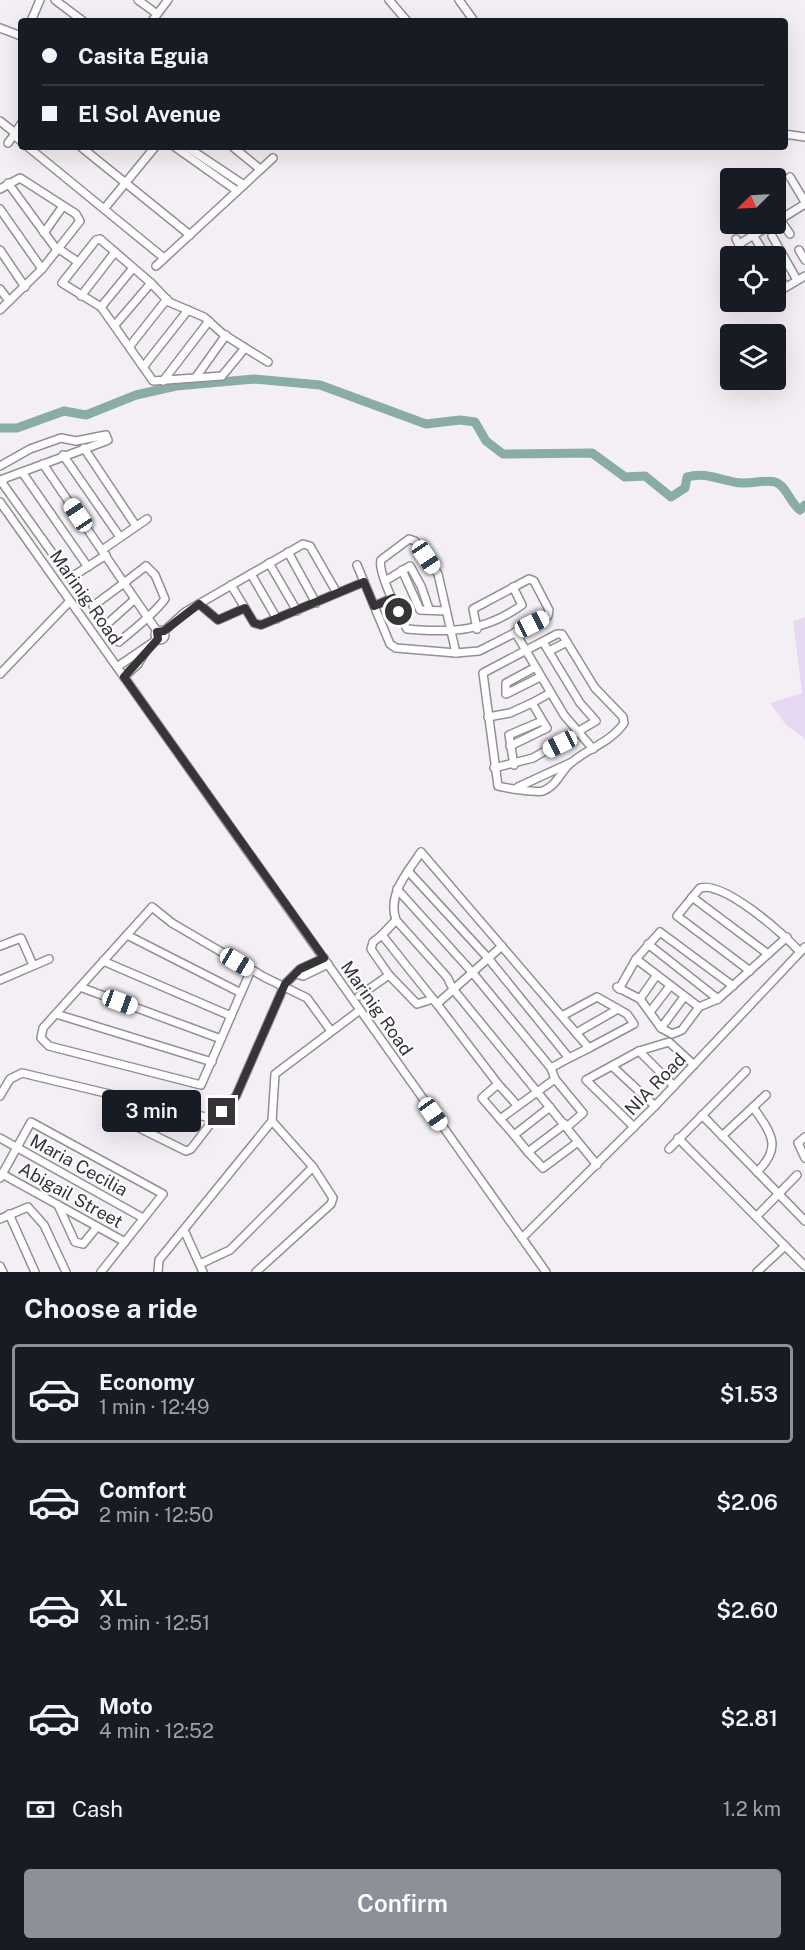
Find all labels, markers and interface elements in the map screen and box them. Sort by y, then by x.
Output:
text: Casita Eguia [78,43,209,69]
text: El Sol Avenue [78,101,221,127]
north arrow [720,168,786,234]
map controls [720,168,786,390]
button: locate [720,246,786,312]
button: layers [720,324,786,390]
car [60,495,96,535]
car [408,537,444,577]
street label: Marinig Road [46,546,126,648]
route start [385,598,412,625]
car [512,608,552,640]
car [540,728,580,760]
car [217,945,257,979]
street label: Marinig Road [337,957,417,1059]
car [100,987,140,1017]
street label: NIA Road [620,1048,690,1120]
callout: 3 min [102,1091,201,1133]
car [415,1094,451,1134]
route end [208,1098,235,1125]
text: 3 min [125,1099,178,1123]
street label: Maria Cecilia [27,1130,131,1200]
street label: Abigail Street [15,1158,127,1232]
text: Choose a ride [24,1292,198,1324]
icon: car [27,1367,81,1421]
text: Economy [99,1369,195,1395]
text: $1.53 [720,1381,778,1407]
text: 1 min · 12:49 [99,1395,210,1419]
icon: car [27,1475,81,1529]
text: Comfort [99,1477,186,1503]
text: $2.06 [716,1489,778,1515]
text: 2 min · 12:50 [99,1503,214,1527]
icon: car [27,1583,81,1637]
text: XL [99,1585,127,1611]
text: $2.60 [716,1597,778,1623]
text: 3 min · 12:51 [99,1611,210,1635]
icon: car [27,1691,81,1745]
text: Moto [99,1693,153,1719]
text: $2.81 [720,1705,778,1731]
text: 4 min · 12:52 [99,1719,214,1743]
icon: cash [24,1793,57,1826]
text: Cash [72,1796,123,1822]
text: 1.2 km [723,1797,781,1821]
button: Confirm [24,1869,781,1938]

